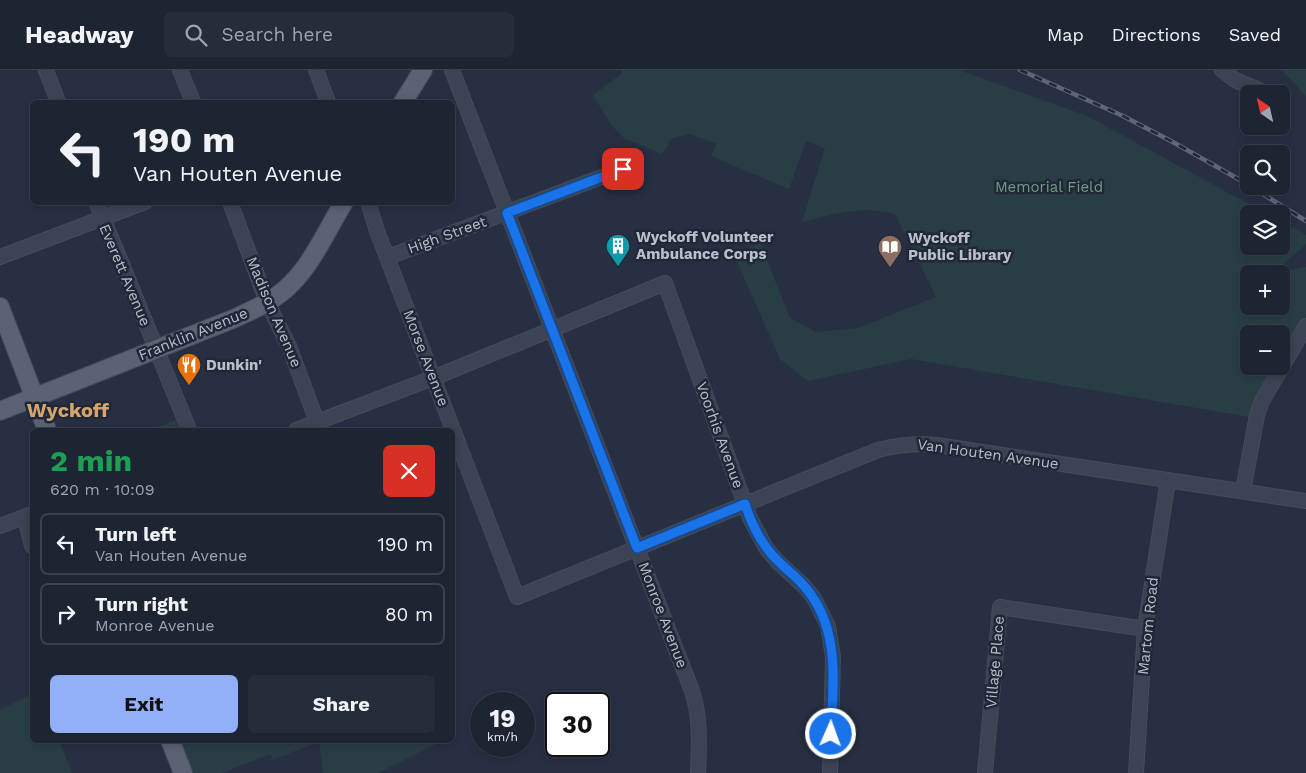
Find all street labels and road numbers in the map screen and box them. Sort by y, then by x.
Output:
street label: High Street [405,212,490,258]
street label: Everett Avenue [95,221,155,329]
street label: Madison Avenue [243,254,305,370]
street label: Franklin Avenue [136,304,250,364]
street label: Morse Avenue [399,307,453,409]
street label: Voorhis Avenue [692,379,748,491]
street label: Van Houten Avenue [916,435,1060,473]
street label: Monroe Avenue [635,559,691,671]
street label: Martom Road [1134,576,1162,676]
street label: Village Place [982,615,1008,709]

